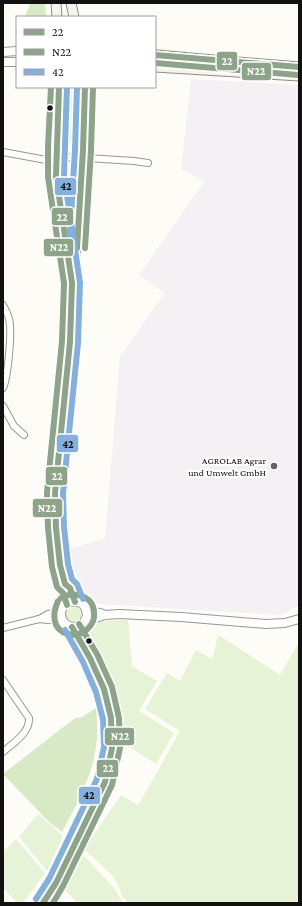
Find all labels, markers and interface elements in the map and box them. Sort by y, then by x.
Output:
legend [16,16,156,88]
text: 22 [52,25,64,39]
text: N22 [52,45,72,59]
line badge: 22 [216,51,238,71]
text: 22 [221,55,233,67]
line badge: N22 [241,62,272,81]
text: 42 [52,65,64,79]
text: N22 [247,65,266,77]
unlabelled marker [45,103,55,113]
line badge: 42 [54,177,77,196]
text: 42 [60,180,72,192]
line badge: 22 [51,207,74,226]
text: 22 [56,211,68,223]
line badge: N22 [43,238,74,257]
text: N22 [50,241,69,253]
line badge: 42 [56,434,79,453]
text: 42 [62,438,74,450]
place label: AGROLAB Agrar und Umwelt GmbH [188,455,266,478]
marker: AGROLAB Agrar und Umwelt GmbH [269,461,279,471]
line badge: 22 [45,466,68,486]
text: 22 [51,470,63,482]
line badge: N22 [32,498,63,518]
text: N22 [38,502,57,514]
unlabelled marker [84,636,94,646]
line badge: N22 [104,727,135,746]
text: N22 [111,730,130,742]
line badge: 22 [96,759,119,778]
text: 22 [102,762,114,774]
line badge: 42 [78,786,101,805]
text: 42 [83,789,95,801]

